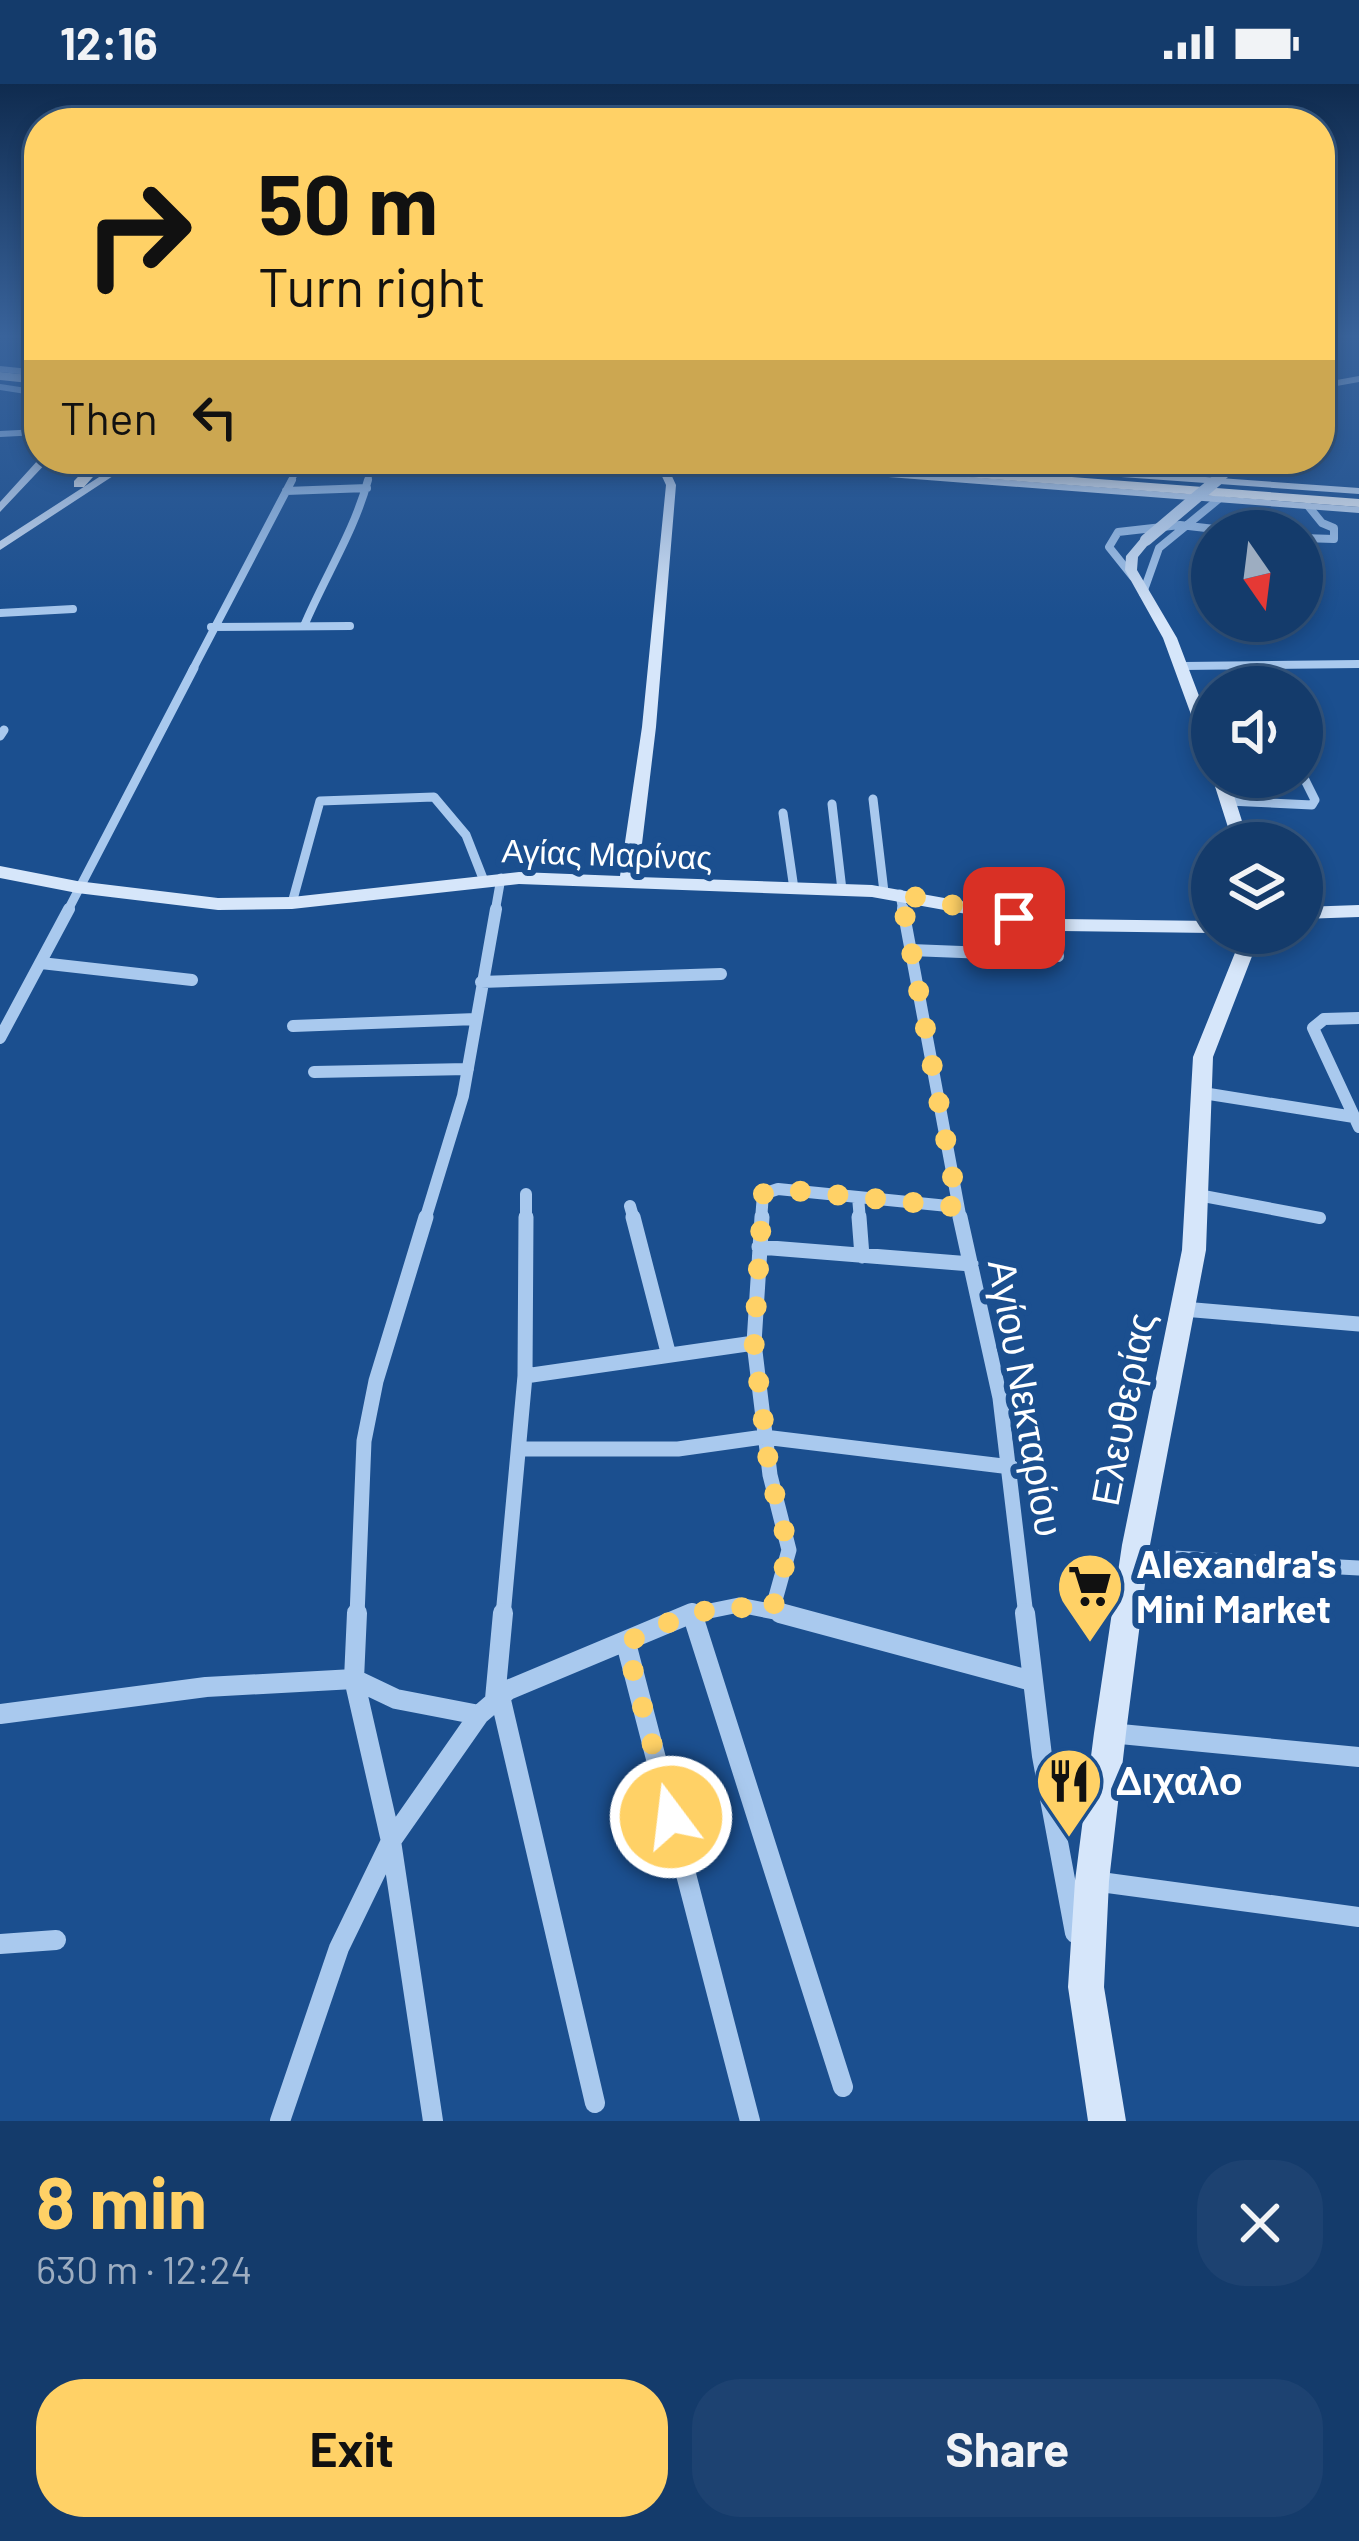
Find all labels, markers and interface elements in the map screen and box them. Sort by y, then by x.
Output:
text: 12:16 [60,15,158,69]
text: 50 m [258,151,438,252]
icon: right [60,156,216,312]
text: Turn right [258,253,486,318]
icon: left [182,384,248,450]
text: Then [60,390,158,444]
north arrow [1191,510,1323,642]
map controls [1191,510,1323,954]
button: sound [1191,666,1323,798]
button: layers [1191,822,1323,954]
street label: Αγίας Μαρίνας [501,829,713,877]
pin [963,867,1065,969]
icon: arrive [981,885,1047,951]
street label: Αγίου Νεκταρίου [980,1255,1075,1540]
street label: Ελευθερίας [1080,1308,1163,1509]
place label: Alexandra's Mini Market [1136,1539,1337,1631]
supermarket icon: Alexandra's Mini Market [1055,1551,1125,1645]
restaurant icon: Διχαλο [1034,1746,1104,1840]
position arrow [608,1754,734,1880]
place label: Διχαλο [1116,1756,1243,1803]
text: 8 min [36,2157,207,2243]
button: close [1197,2160,1323,2286]
text: 630 m · 12:24 [36,2245,252,2292]
button: Exit [36,2379,668,2517]
button: Share [692,2379,1323,2517]

